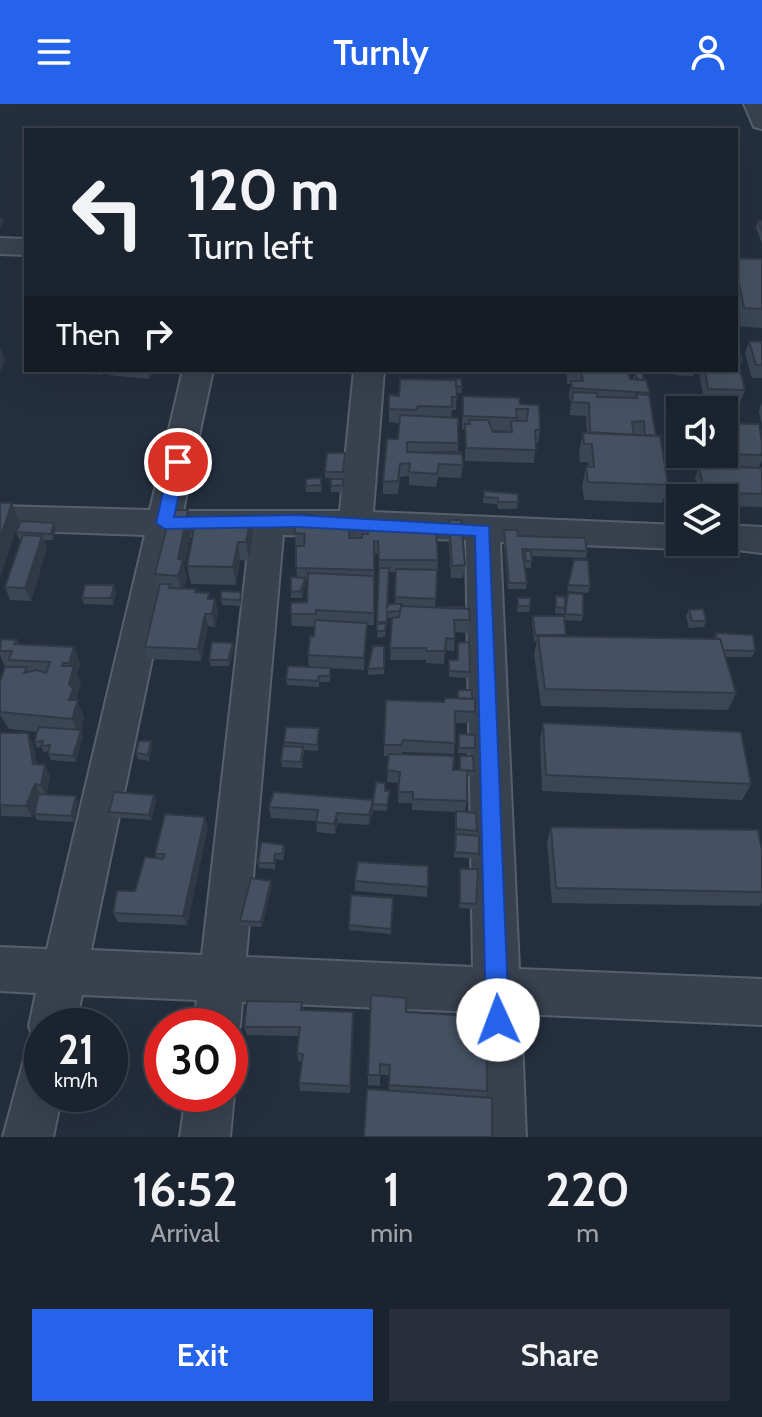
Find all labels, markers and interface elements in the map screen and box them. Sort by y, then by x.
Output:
icon: menu [32,30,76,74]
text: Turnly [333,30,429,74]
icon: person [686,30,730,74]
text: 120 m [188,156,339,224]
icon: left [56,160,160,264]
text: Turn left [188,224,313,268]
icon: right [136,312,180,356]
text: Then [56,316,120,353]
map controls [666,396,738,556]
button: sound [666,396,738,468]
pin [144,428,212,496]
icon: arrive [156,440,200,484]
button: layers [666,484,738,556]
position arrow [456,978,540,1062]
speed limit sign: 30 [144,1008,248,1112]
text: 21 [58,1025,94,1074]
text: km/h [54,1068,98,1092]
text: 16:52 [132,1160,238,1218]
text: 1 [383,1160,400,1218]
text: 220 [545,1160,630,1218]
text: Arrival [150,1217,220,1249]
text: min [370,1217,413,1249]
text: m [576,1217,599,1249]
button: Exit [32,1309,373,1401]
button: Share [389,1309,730,1401]

